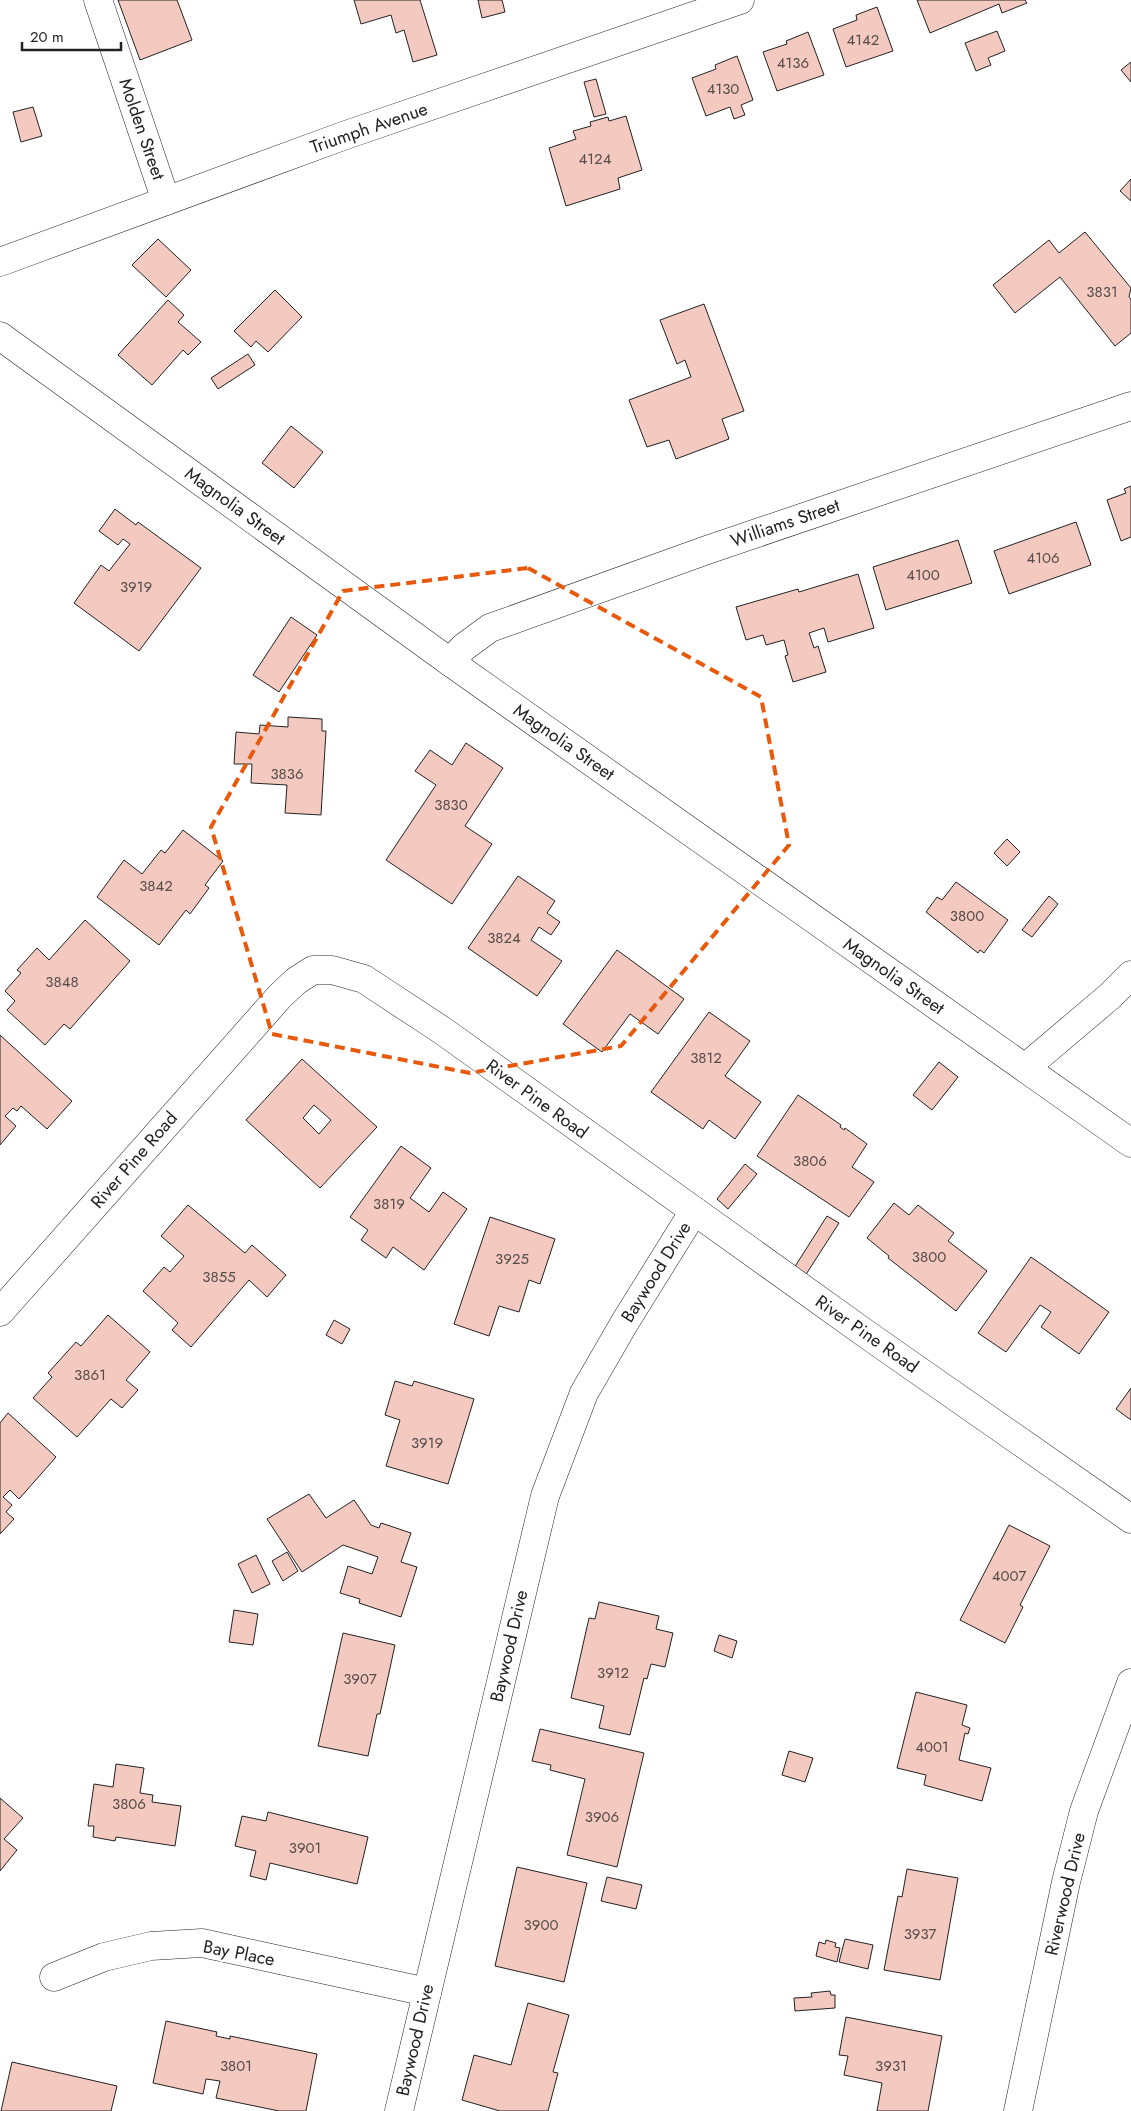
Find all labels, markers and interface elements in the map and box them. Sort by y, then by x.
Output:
scale bar [22,20,121,52]
text: 20 m [30,26,64,48]
house number: 4142 [847,29,879,51]
house number: 4136 [777,52,809,74]
street label: Molden Street [112,75,172,184]
house number: 4130 [707,78,739,100]
street label: Triumph Avenue [307,96,431,160]
house number: 4124 [579,148,612,170]
house number: 3831 [1086,281,1118,303]
street label: Magnolia Street [179,461,291,552]
street label: Williams Street [727,492,844,554]
house number: 4106 [1026,547,1060,569]
house number: 4100 [906,564,940,586]
house number: 3919 [120,576,152,598]
street label: Magnolia Street [508,697,621,787]
house number: 3836 [270,763,304,785]
house number: 3830 [434,794,468,816]
house number: 3842 [139,875,173,897]
house number: 3800 [950,905,984,927]
house number: 3824 [487,927,521,949]
street label: Magnolia Street [838,931,951,1021]
house number: 3848 [45,971,79,993]
house number: 3812 [690,1047,722,1069]
street label: River Pine Road [481,1053,593,1145]
street label: River Pine Road [85,1106,183,1214]
house number: 3806 [793,1150,827,1172]
house number: 3819 [373,1193,405,1215]
street label: Baywood Drive [615,1217,697,1327]
house number: 3800 [912,1246,946,1268]
house number: 3925 [495,1248,529,1270]
house number: 3855 [202,1266,236,1288]
street label: River Pine Road [810,1289,924,1379]
house number: 3861 [74,1364,106,1386]
house number: 3919 [411,1432,443,1454]
house number: 4007 [992,1565,1026,1587]
street label: Baywood Drive [483,1587,535,1705]
house number: 3912 [597,1662,629,1684]
house number: 3907 [343,1668,377,1690]
house number: 4001 [915,1736,949,1758]
house number: 3806 [112,1793,146,1815]
house number: 3906 [585,1806,619,1828]
street label: Riverwood Drive [1038,1830,1092,1958]
house number: 3901 [289,1837,321,1859]
house number: 3900 [524,1914,558,1936]
house number: 3937 [904,1923,936,1945]
street label: Bay Place [201,1933,277,1973]
street label: Baywood Drive [389,1981,441,2099]
house number: 3801 [220,2055,252,2077]
house number: 3931 [875,2055,907,2077]

